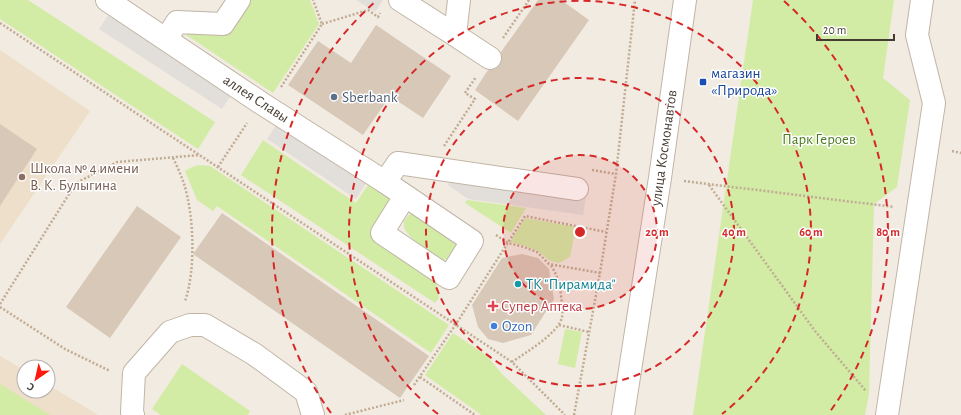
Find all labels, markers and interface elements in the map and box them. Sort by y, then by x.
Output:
scale bar [817,16,894,42]
text: 20 m [823,24,846,36]
place label: магазин «Природа» [711,66,777,98]
street label: аллея Славы [220,72,292,126]
marker: магазин «Природа» [698,77,708,87]
street label: улица Космонавтов [648,89,680,208]
place label: Sberbank [342,90,398,105]
marker: Sberbank [329,92,339,102]
park label: Парк Героев [782,132,856,147]
place label: Школа № 4 имени В. К. Булыгина [30,161,139,193]
marker: Школа № 4 имени В. К. Булыгина [17,172,27,182]
centre of rings [573,225,587,239]
text: 20 m [645,226,669,238]
text: 40 m [722,226,746,238]
text: 60 m [799,226,823,238]
text: 80 m [876,226,900,238]
place label: ТК "Пирамида" [526,277,616,292]
marker: ТК "Пирамида" [513,279,523,289]
place label: Супер Аптека [501,299,583,314]
marker: Супер Аптека [488,301,498,311]
place label: Ozon [502,319,532,334]
marker: Ozon [489,321,499,331]
north arrow [16,359,56,399]
text: С [25,381,36,393]

